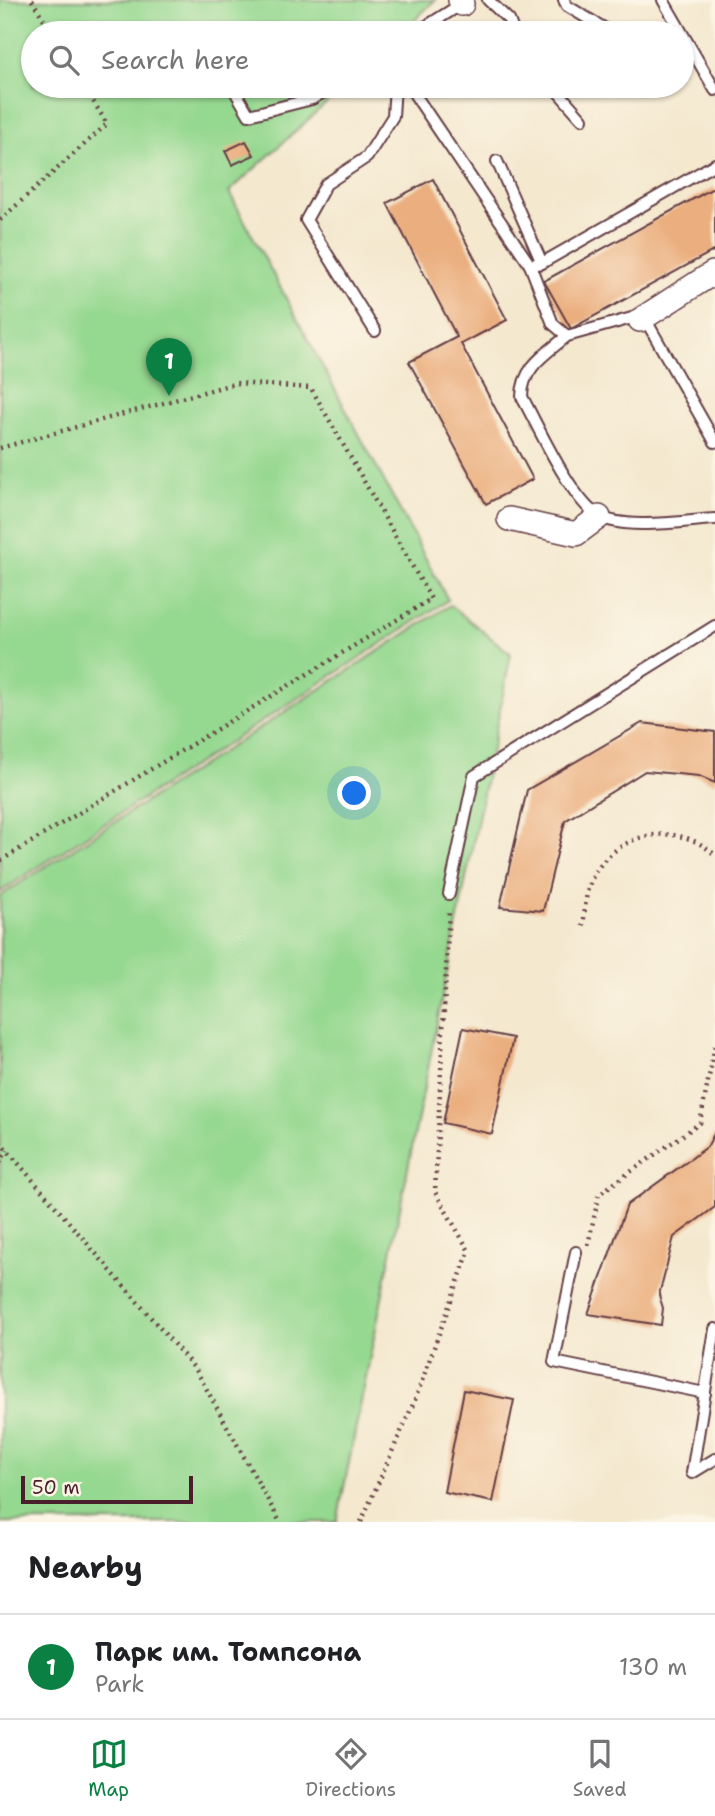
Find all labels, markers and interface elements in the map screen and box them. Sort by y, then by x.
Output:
search box [21,21,694,98]
icon: search [45,41,83,79]
text: Search here [101,42,250,77]
pin: 1 [146,338,192,396]
your location [337,776,371,810]
scale bar [21,1473,192,1505]
text: 50 m [32,1475,80,1500]
text: Nearby [28,1547,143,1588]
text: Парк им. Томпсона [95,1634,361,1669]
text: 1 [46,1652,56,1682]
text: 130 m [619,1652,687,1682]
text: Park [95,1669,144,1699]
tab: Map [88,1735,129,1802]
tab: Directions [306,1735,396,1802]
tab: Saved [573,1735,627,1802]

